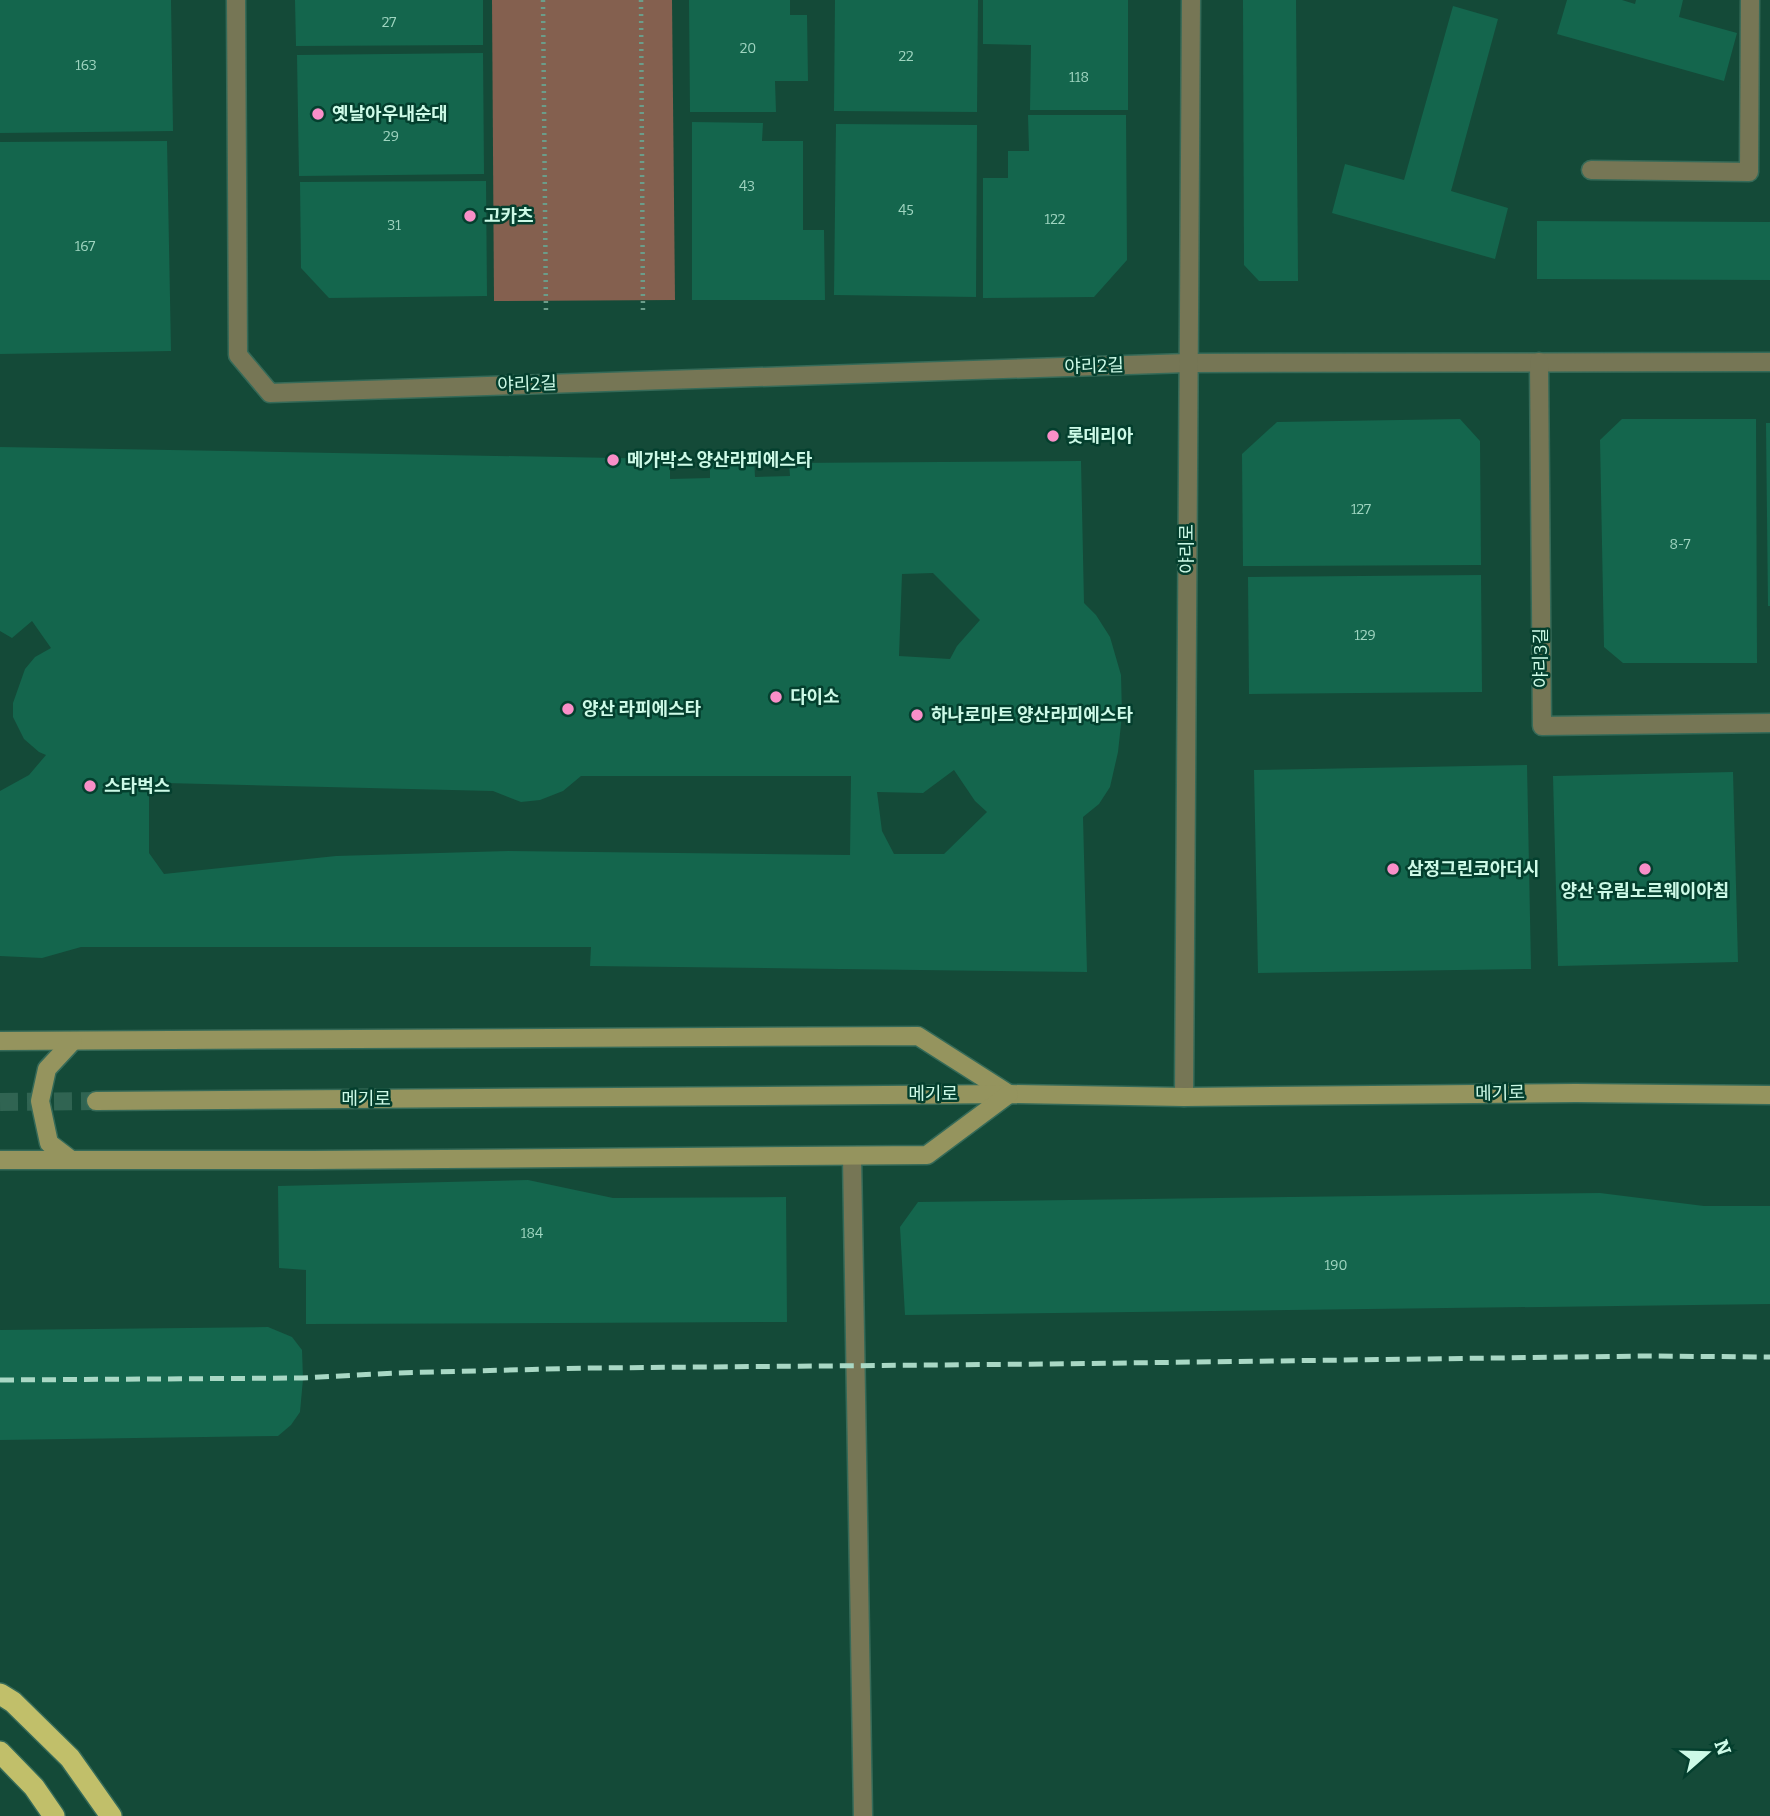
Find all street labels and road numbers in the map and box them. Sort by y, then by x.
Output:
street label: 야리2길 [1064,354,1124,378]
street label: 야리2길 [497,372,557,396]
street label: 야리로 [1176,524,1198,574]
street label: 야리3길 [1530,628,1552,688]
street label: 메기로 [1475,1082,1525,1104]
street label: 메기로 [908,1083,958,1105]
street label: 메기로 [341,1088,391,1110]

